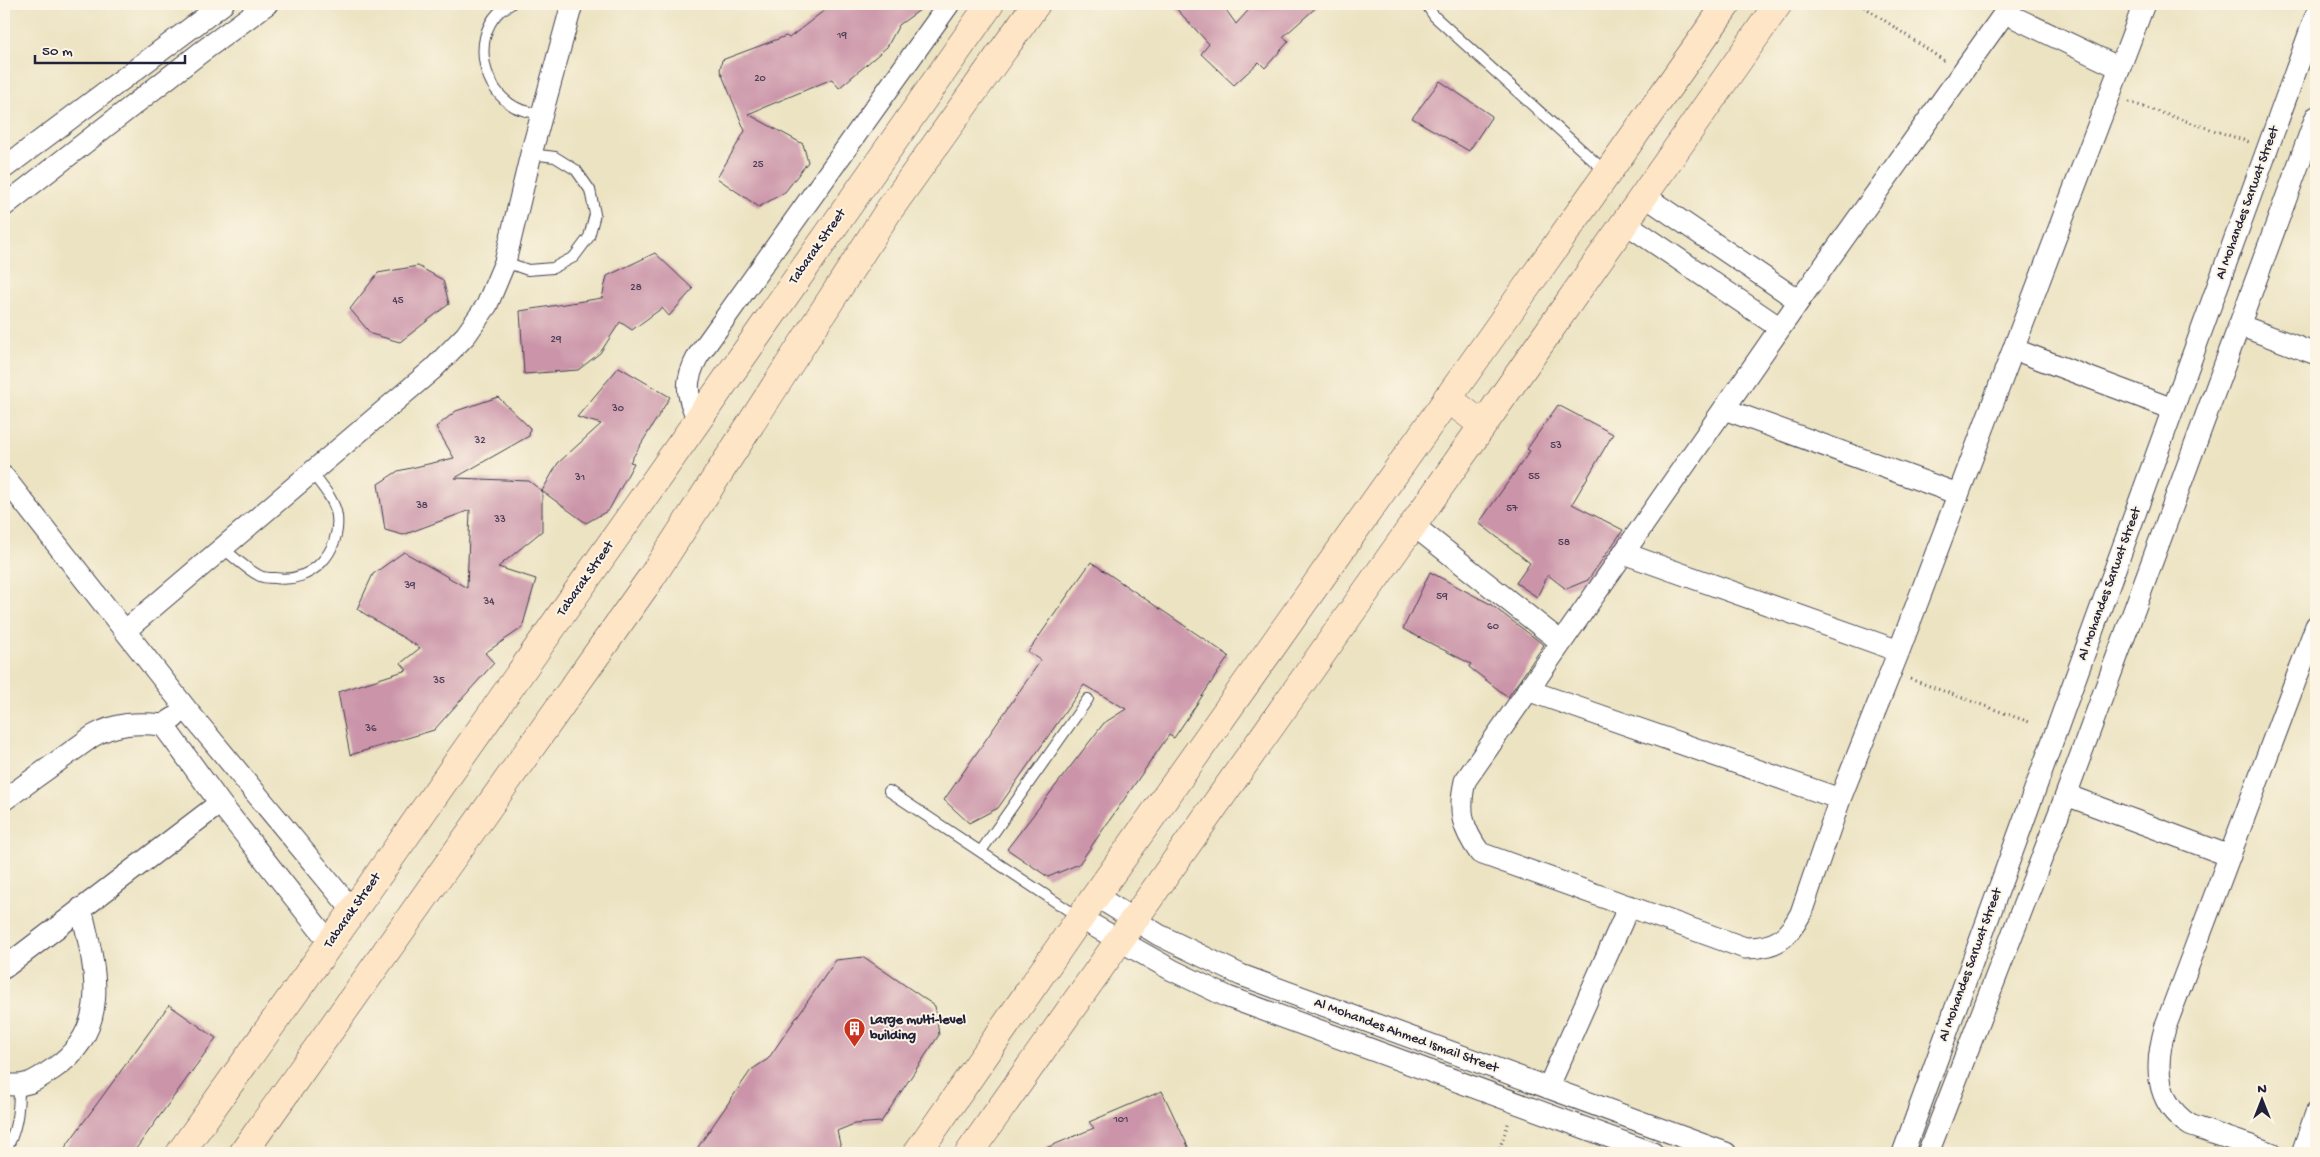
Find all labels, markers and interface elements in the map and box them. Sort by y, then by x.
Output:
house number: 19 [836,30,847,42]
scale bar [35,32,185,64]
text: 50 m [42,43,73,61]
house number: 20 [754,73,766,85]
street label: Al Mohandes Sarwat Street [2212,123,2284,282]
house number: 25 [752,159,764,171]
street label: Tabarak Street [785,205,851,289]
house number: 28 [630,282,642,294]
house number: 45 [393,295,404,307]
house number: 29 [551,334,562,346]
house number: 30 [611,403,624,415]
house number: 32 [473,435,486,447]
house number: 53 [1550,440,1562,452]
house number: 55 [1528,471,1540,483]
house number: 31 [574,472,585,484]
house number: 38 [415,500,428,512]
house number: 57 [1506,503,1518,515]
street label: Al Mohandes Sarwat Street [2074,504,2146,663]
house number: 33 [493,514,506,526]
street label: Tabarak Street [553,537,619,621]
house number: 58 [1558,537,1570,549]
house number: 39 [403,580,416,592]
house number: 59 [1436,591,1448,603]
house number: 34 [483,596,495,608]
house number: 60 [1487,621,1499,633]
house number: 35 [432,675,445,687]
house number: 36 [364,723,377,735]
street label: Tabarak Street [320,869,386,953]
street label: Al Mohandes Sarwat Street [1935,885,2007,1044]
street label: Al Mohandes Ahmed Ismail Street [1312,995,1502,1078]
place label: Large multi-level building [869,1012,966,1045]
building icon: Large multi-level building [842,1016,866,1047]
north arrow [2238,1074,2288,1124]
text: N [2257,1081,2267,1098]
house number: 101 [1112,1114,1129,1126]

